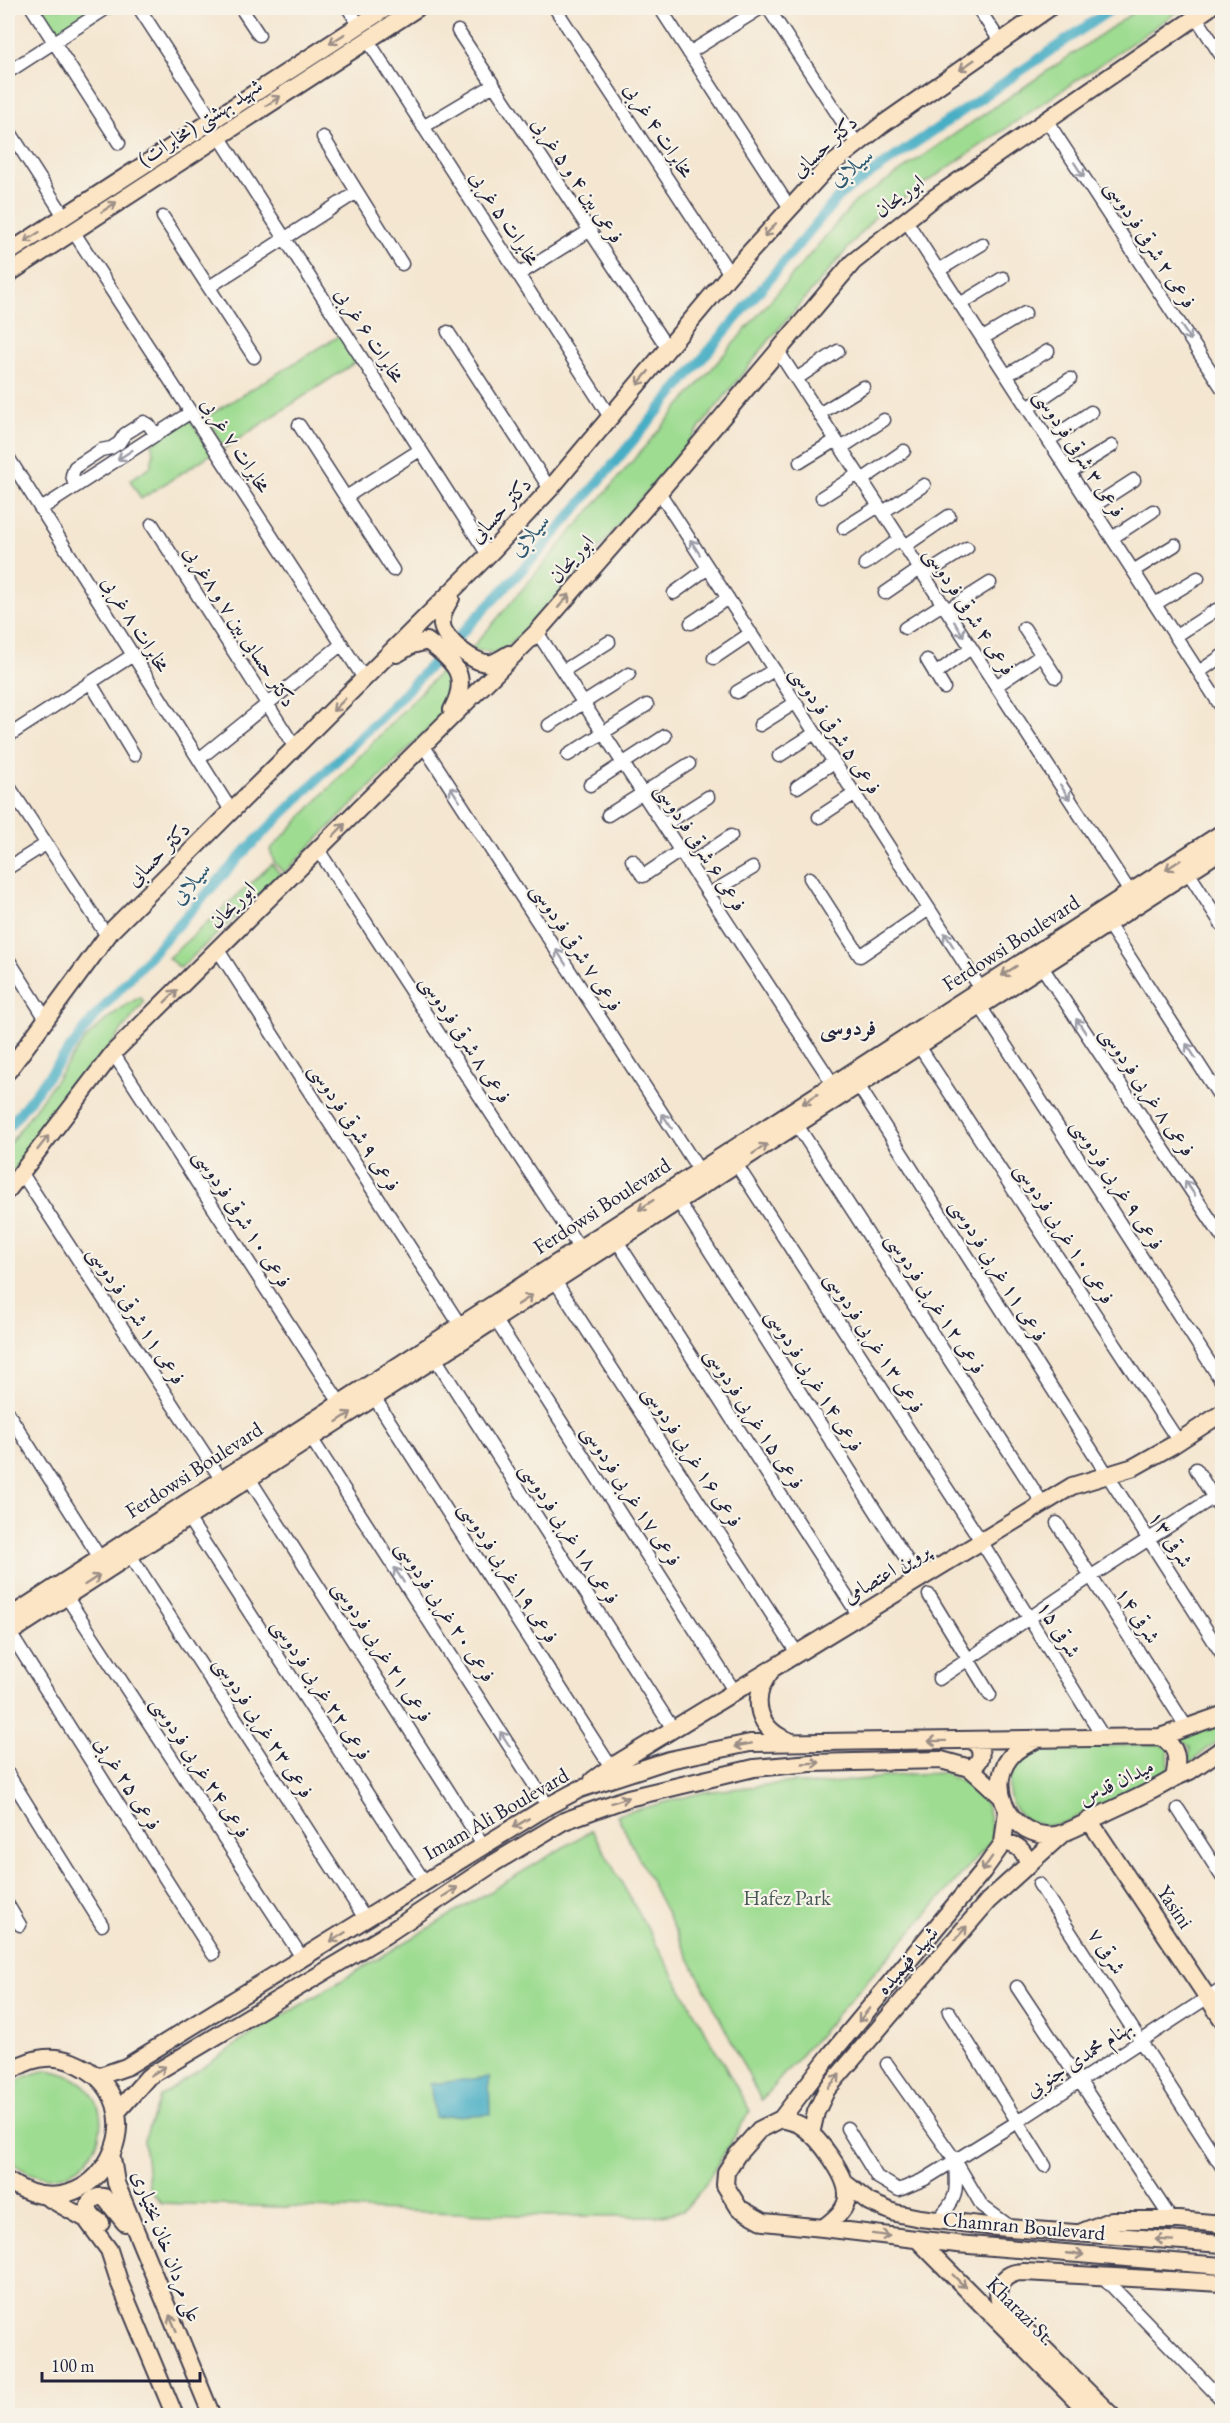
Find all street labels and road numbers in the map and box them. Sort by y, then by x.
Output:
street label: شهید بهشتی (مخابرات) [132,71,268,174]
street label: مخابرات ۴ غربی [617,76,701,184]
street label: دکتر حسابی [785,109,864,184]
street label: فرعی بین ۴ و ۵ غربی [524,111,631,249]
street label: مخابرات ۵ غربی [463,164,547,272]
street label: ابوریحان [868,168,929,223]
street label: فرعی ۲ شرقی فردوسی [1098,174,1203,314]
street label: مخابرات ۶ غربی [328,281,412,389]
street label: فرعی ۳ شرقی فردوسی [1027,383,1132,523]
street label: مخابرات ۷ غربی [194,391,278,499]
street label: دکتر حسابی [462,471,539,550]
street label: ابوریحان [542,529,599,589]
street label: دکتر حسابی بین ۷ و ۸غربی [176,540,303,713]
street label: فرعی ۴ شرقی فردوسی [917,541,1022,681]
street label: مخابرات ۸ غربی [94,570,177,679]
street label: فرعی ۵ شرقی فردوسی [783,660,888,800]
street label: فرعی ۶ شرقی فردوسی [648,777,753,917]
street label: دکتر حسابی [120,816,197,893]
street label: ابوریحان [202,875,261,934]
street label: فرعی ۷ شرقی فردوسی [524,877,629,1017]
street label: Ferdowsi Boulevard [937,888,1085,997]
street label: فرعی ۸ شرقی فردوسی [413,969,518,1109]
street label: فرعی ۸ غربی فردوسی [1093,1020,1202,1162]
street label: فرعی ۹ شرقی فردوسی [302,1057,407,1197]
street label: فرعی ۹ غربی فردوسی [1064,1113,1171,1256]
street label: فرعی ۱۰ شرقی فردوسی [187,1143,299,1294]
street label: Ferdowsi Boulevard [528,1151,676,1260]
street label: فرعی ۱۰ غربی فردوسی [1008,1157,1121,1310]
street label: فرعی ۱۱ غربی فردوسی [943,1193,1054,1348]
street label: فرعی ۱۲ غربی فردوسی [879,1227,992,1380]
street label: فرعی ۱۱ شرقی فردوسی [81,1240,193,1391]
street label: فرعی ۱۳ غربی فردوسی [818,1266,931,1419]
street label: فرعی ۱۴ غربی فردوسی [759,1303,870,1458]
street label: فرعی ۱۵ غربی فردوسی [698,1342,811,1495]
street label: فرعی ۱۶ غربی فردوسی [636,1380,749,1533]
street label: Ferdowsi Boulevard [120,1415,268,1524]
street label: فرعی ۱۷ غربی فردوسی [575,1419,688,1572]
street label: فرعی ۱۸ غربی فردوسی [513,1457,626,1610]
street label: فرعی ۱۹ غربی فردوسی [452,1496,565,1649]
street label: ۱۳ شرقی [1142,1505,1200,1573]
street label: فرعی ۲۰ غربی فردوسی [389,1535,502,1688]
street label: پروین اعتصامی [837,1535,936,1609]
street label: فرعی ۲۱ غربی فردوسی [326,1575,439,1728]
street label: ۱۴ شرقی [1109,1581,1167,1649]
street label: ۱۵ شرقی [1031,1595,1087,1663]
street label: فرعی ۲۲ غربی فردوسی [265,1613,378,1766]
street label: فرعی ۲۳ غربی فردوسی [207,1651,320,1804]
street label: فرعی ۲۴ غربی فردوسی [144,1691,257,1844]
street label: فرعی ۲۵ غربی [87,1731,168,1836]
street label: میدان قدس [1074,1752,1158,1811]
street label: Imam Ali Boulevard [418,1761,574,1866]
street label: Yasini [1151,1880,1200,1934]
street label: شهید فهمیده [869,1920,945,2000]
street label: ۷ شرقی [1082,1922,1132,1980]
street label: بهنام محمدی جنوبی [1020,2013,1141,2107]
street label: علی مردان خان بختیاری [123,2166,209,2327]
street label: Chamran Boulevard [942,2205,1107,2246]
street label: Kharazi St. [981,2270,1062,2351]

